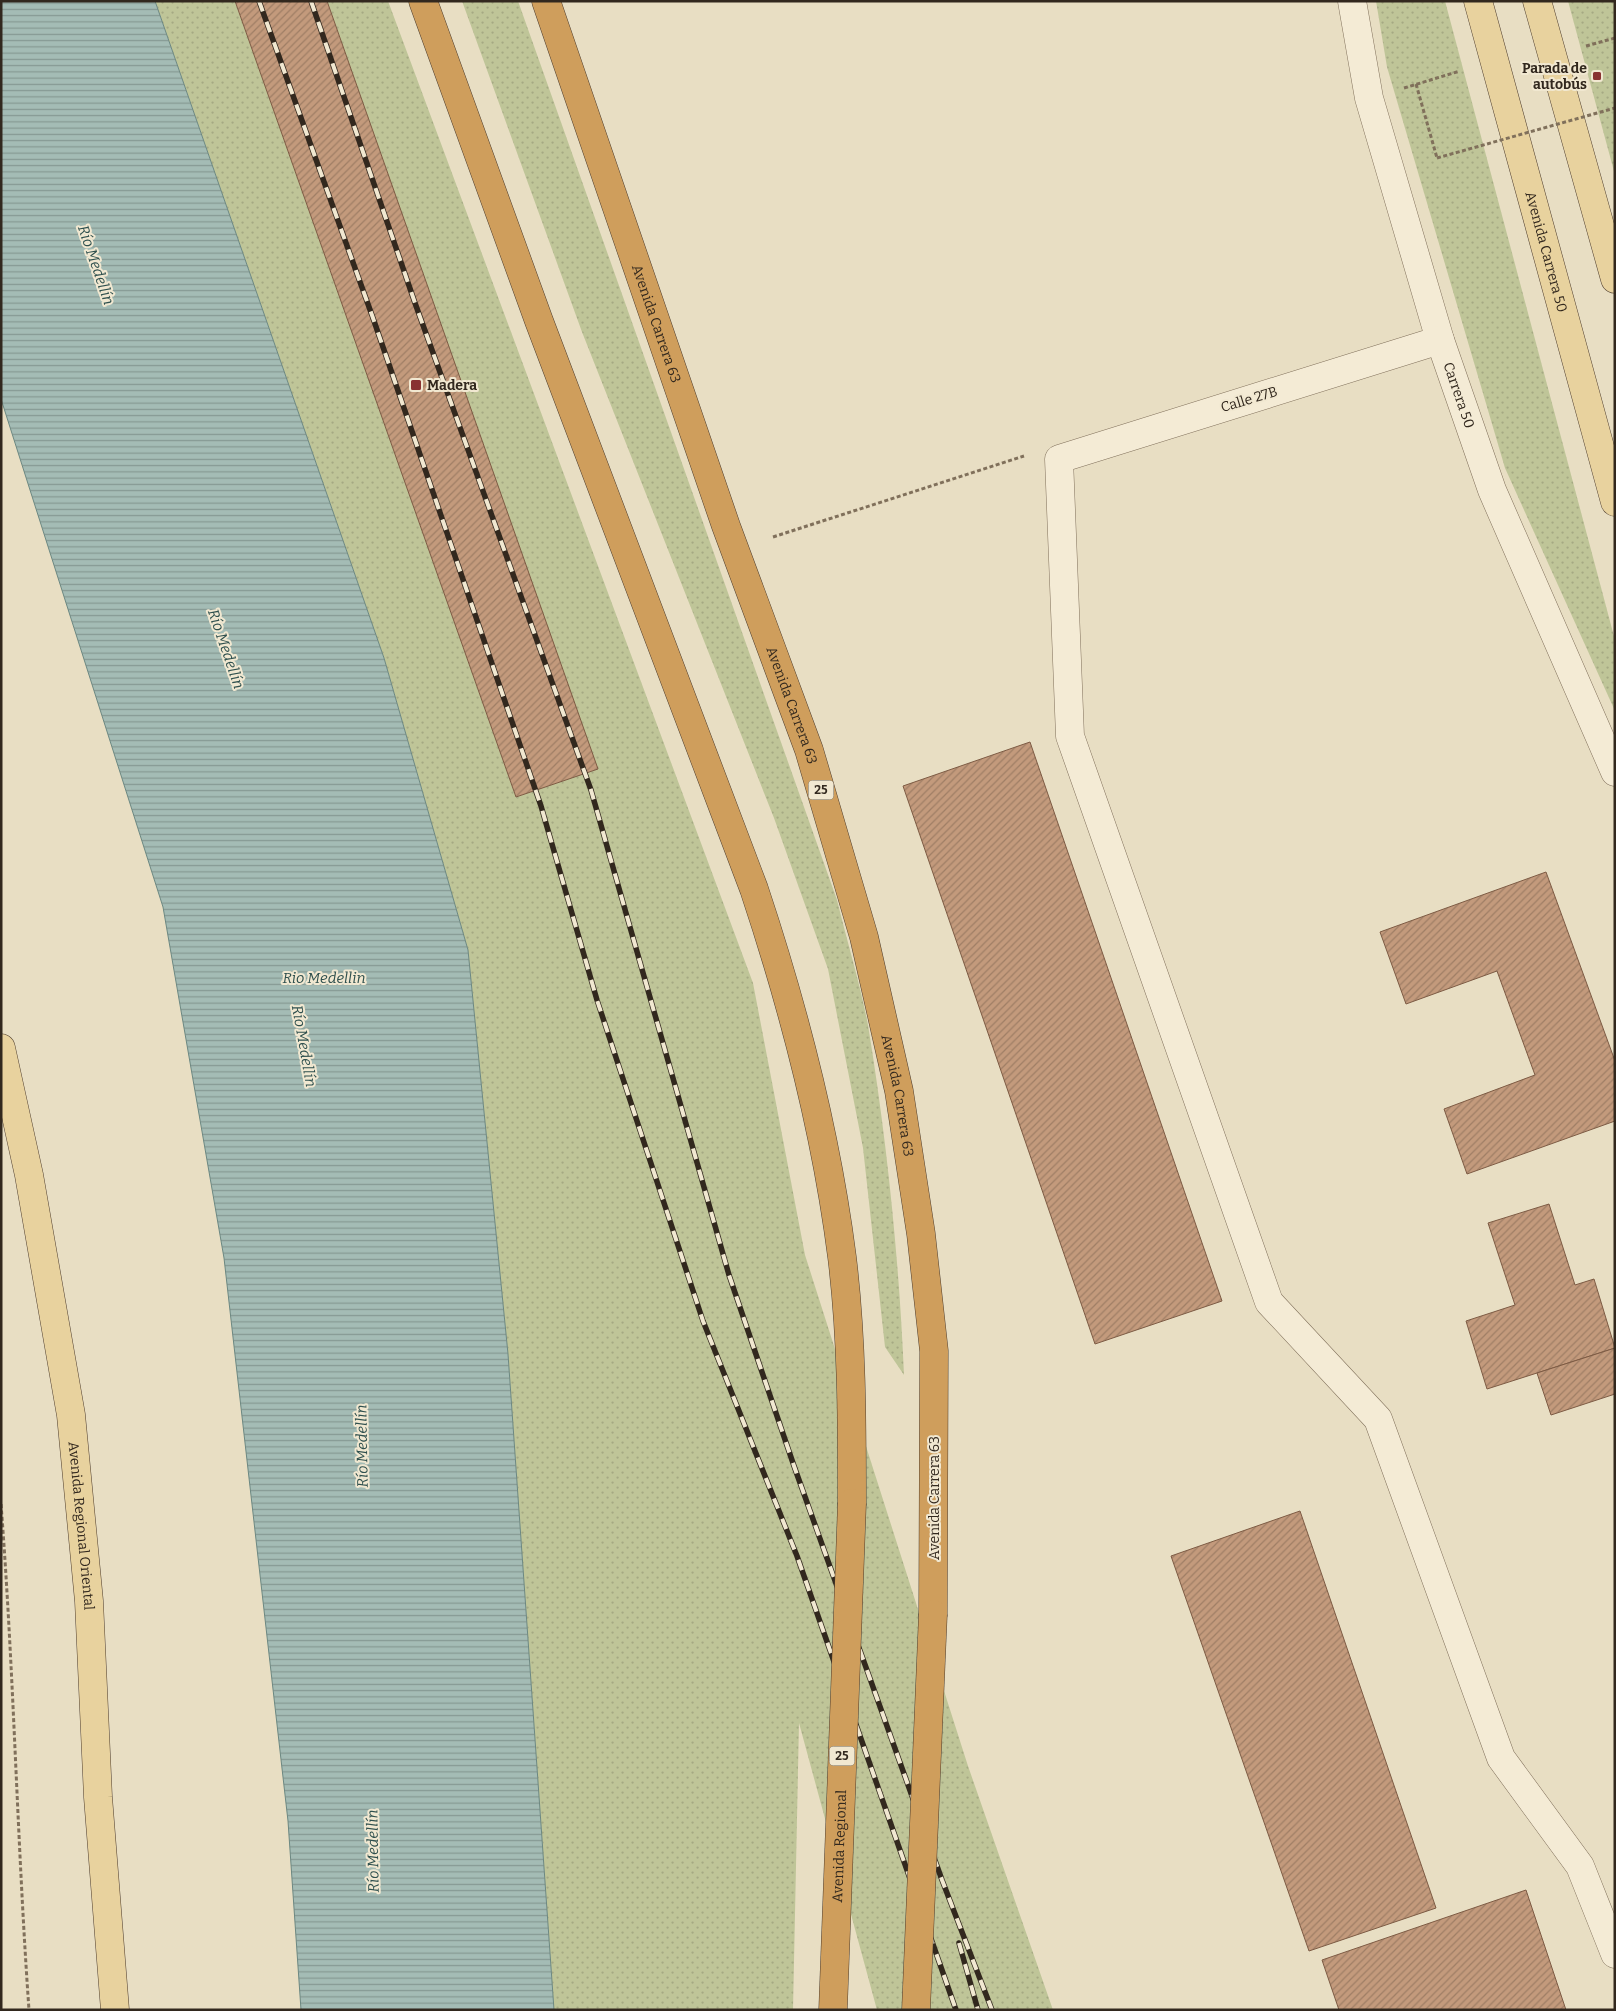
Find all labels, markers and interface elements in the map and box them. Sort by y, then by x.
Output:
place label: Parada de autobús [1522,60,1587,93]
marker: Parada de autobús [1591,70,1603,82]
street label: Avenida Carrera 50 [1521,190,1571,314]
water label: Río Medellín [74,223,118,307]
street label: Avenida Carrera 63 [628,262,684,385]
street label: Carrera 50 [1439,360,1478,431]
place label: Madera [427,377,477,394]
marker: Madera [409,378,423,392]
street label: Calle 27B [1219,383,1280,416]
water label: Río Medellín [204,607,248,691]
street label: Avenida Carrera 63 [762,644,821,766]
road number: 25 [808,780,834,800]
water label: Rio Medellin [282,969,366,987]
water label: Río Medellín [288,1004,320,1088]
street label: Avenida Carrera 63 [877,1033,917,1158]
water label: Río Medellín [352,1404,372,1488]
street label: Avenida Carrera 63 [926,1436,943,1560]
street label: Avenida Regional Oriental [65,1441,97,1610]
road number: 25 [830,1746,854,1765]
street label: Avenida Regional [829,1789,850,1903]
water label: Río Medellín [363,1809,383,1893]

